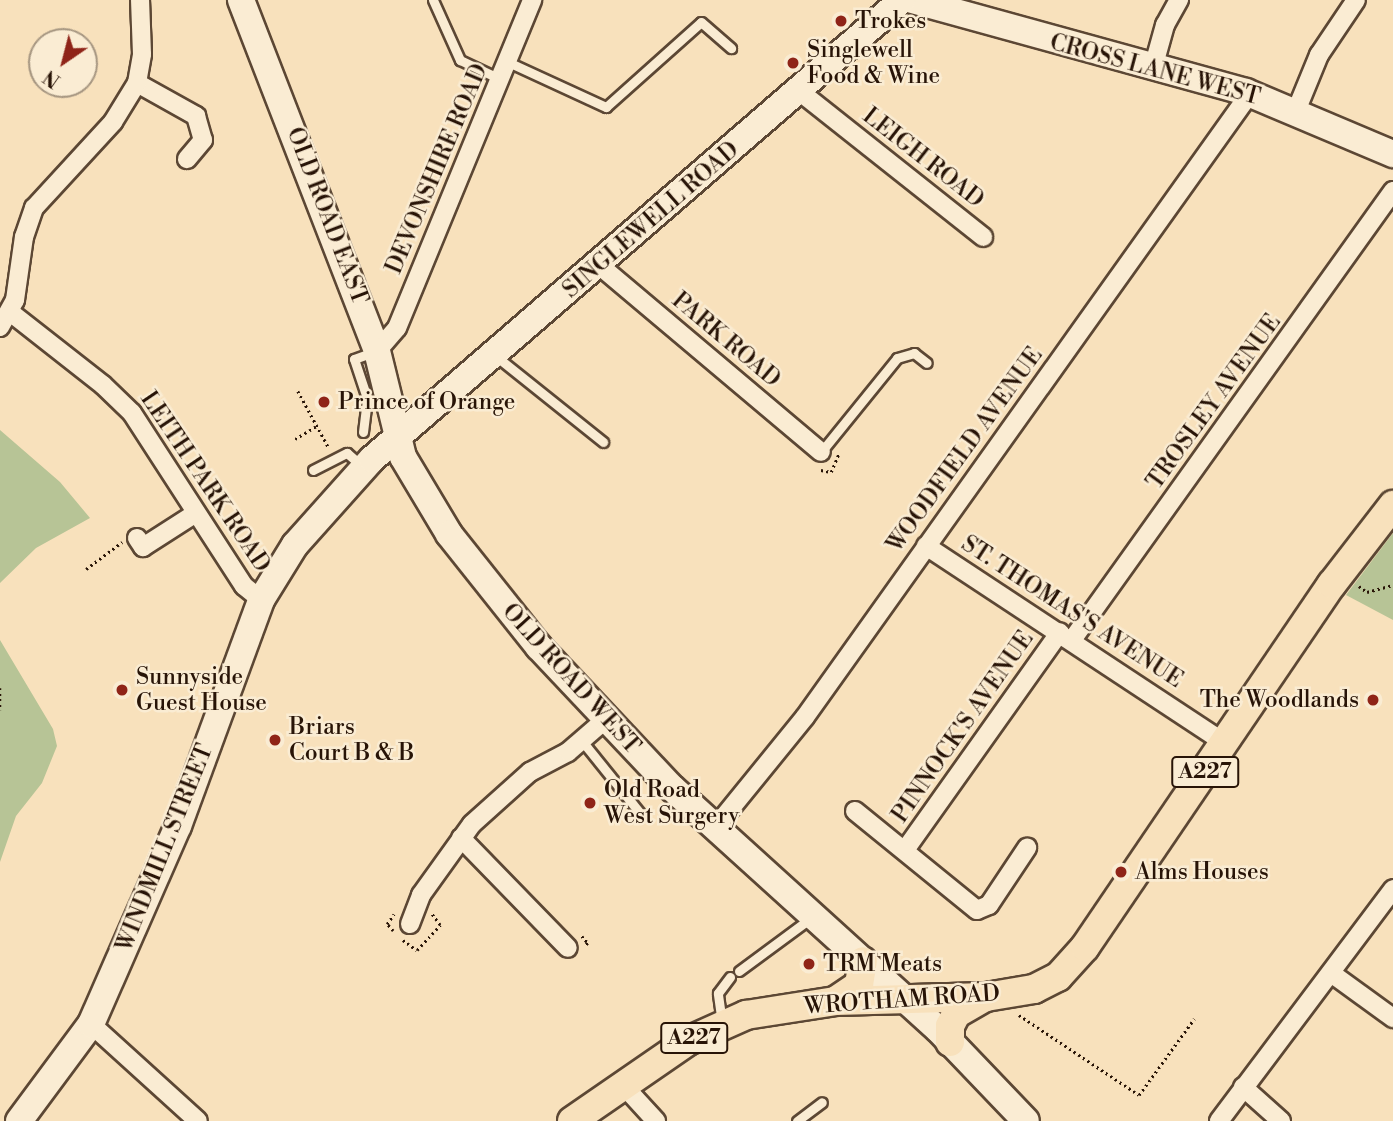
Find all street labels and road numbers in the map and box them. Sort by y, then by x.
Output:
street label: CROSS LANE WEST [1047,29,1263,111]
street label: DEVONSHIRE ROAD [380,60,494,278]
street label: LEIGH ROAD [857,102,989,214]
street label: OLD ROAD EAST [281,124,373,308]
street label: SINGLEWELL ROAD [557,136,745,304]
street label: PARK ROAD [666,287,786,393]
street label: TROSLEY AVENUE [1141,309,1287,495]
street label: WOODFIELD AVENUE [881,342,1049,558]
street label: LEITH PARK ROAD [134,386,276,578]
street label: ST. THOMAS'S AVENUE [956,530,1188,694]
street label: OLD ROAD WEST [496,598,646,760]
street label: PINNOCK'S AVENUE [886,626,1040,828]
street label: WINDMILL STREET [111,740,219,956]
road number: A227 [1170,754,1240,790]
street label: WROTHAM ROAD [803,979,1001,1021]
road number: A227 [659,1020,729,1056]

